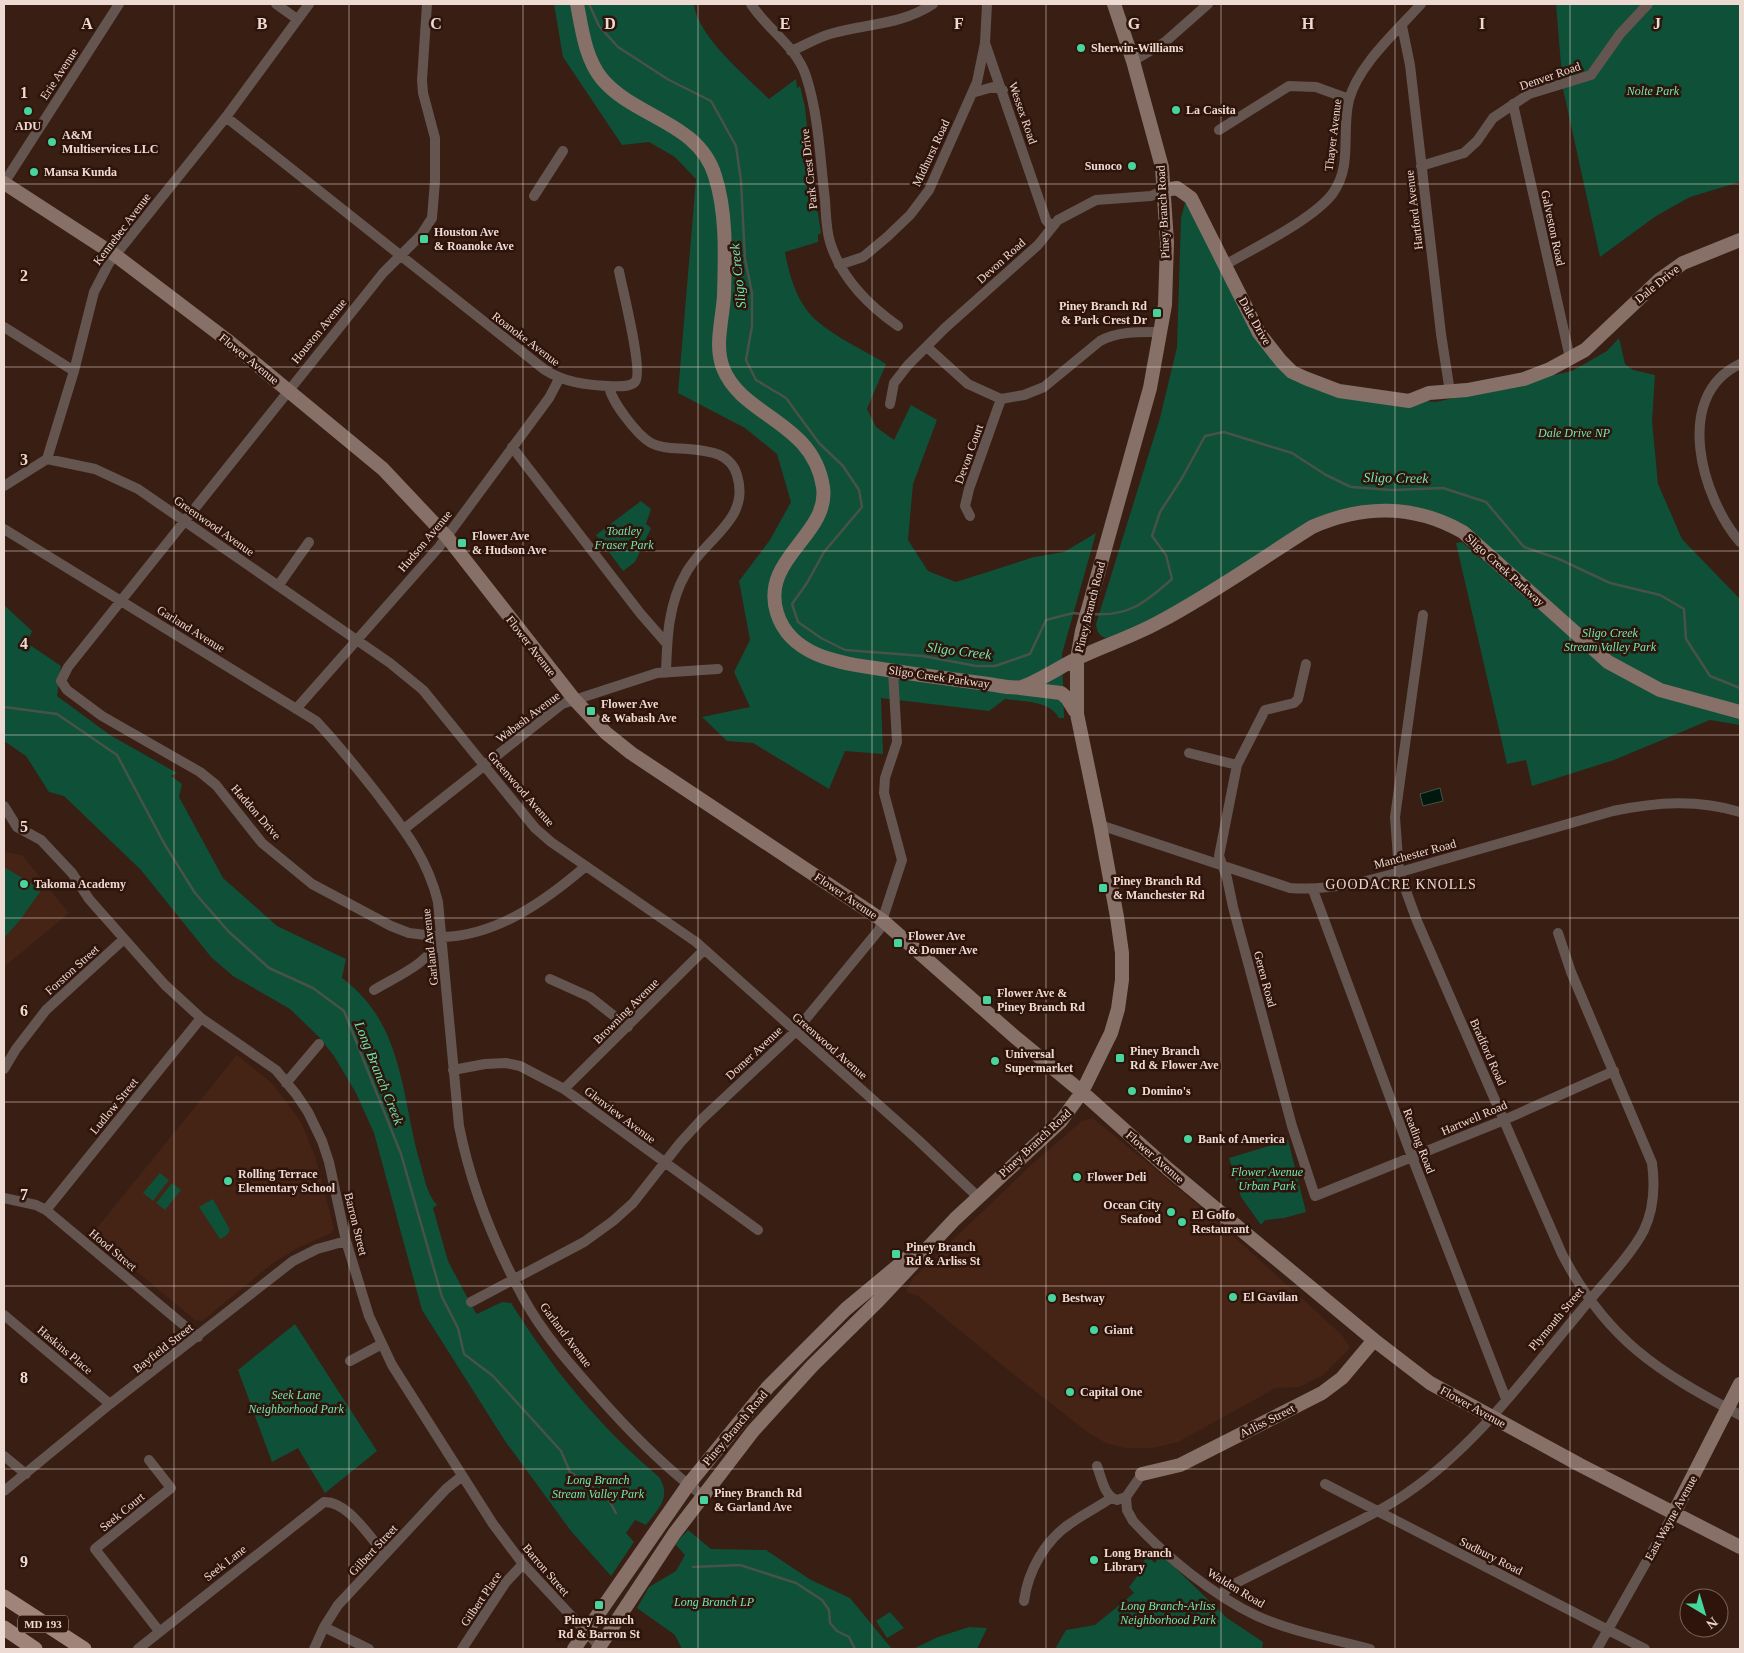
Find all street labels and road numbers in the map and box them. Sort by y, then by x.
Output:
street label: Erie Avenue [37,46,81,102]
street label: Denver Road [1518,59,1582,93]
street label: Wessex Road [1006,80,1040,146]
street label: Thayer Avenue [1322,98,1344,172]
street label: Midhurst Road [909,117,953,189]
street label: Park Crest Drive [798,128,820,210]
street label: Piney Branch Road [1154,165,1172,259]
street label: Hartford Avenue [1402,169,1426,251]
street label: Galveston Road [1538,189,1568,267]
street label: Kennebec Avenue [90,190,154,268]
street label: Devon Road [974,236,1028,286]
street label: Dale Drive [1632,262,1682,306]
street label: Dale Drive [1236,295,1274,347]
street label: Houston Avenue [289,296,349,366]
street label: Roanoke Avenue [489,309,563,369]
street label: Flower Avenue [216,331,282,387]
street label: Devon Court [952,422,986,486]
street label: Greenwood Avenue [171,493,257,559]
street label: Hudson Avenue [395,507,455,575]
street label: Sligo Creek Parkway [1462,531,1548,609]
street label: Piney Branch Road [1072,560,1108,654]
street label: Garland Avenue [154,603,228,655]
street label: Flower Avenue [503,613,559,679]
street label: Sligo Creek Parkway [888,663,990,691]
street label: Wabash Avenue [493,688,563,746]
street label: Greenwood Avenue [485,749,557,829]
street label: Haddon Drive [228,782,284,842]
street label: Manchester Road [1372,836,1458,872]
street label: Flower Avenue [812,870,880,922]
street label: Garland Avenue [419,908,441,986]
street label: Forston Street [42,942,102,998]
street label: Geren Road [1251,949,1279,1009]
street label: Browning Avenue [590,975,662,1047]
street label: Greenwood Avenue [790,1010,870,1082]
street label: Bradford Road [1467,1016,1509,1088]
street label: Domer Avenue [723,1023,785,1083]
street label: Ludlow Street [87,1075,141,1137]
street label: Glenview Avenue [582,1084,658,1146]
street label: Hartwell Road [1439,1098,1509,1138]
street label: Piney Branch Road [996,1106,1074,1180]
street label: Reading Road [1400,1107,1438,1175]
street label: Flower Avenue [1123,1128,1187,1186]
street label: Barron Street [341,1191,371,1258]
street label: Hood Street [86,1226,140,1274]
street label: Plymouth Street [1526,1284,1587,1353]
street label: Garland Avenue [537,1300,595,1370]
street label: Bayfield Street [130,1320,196,1376]
street label: Haskins Place [35,1323,95,1377]
street label: Flower Avenue [1438,1383,1508,1431]
street label: Piney Branch Road [700,1388,770,1468]
street label: Arliss Street [1237,1401,1297,1441]
street label: East Wayne Avenue [1642,1473,1700,1563]
street label: Seek Court [97,1489,148,1534]
street label: Gilbert Street [346,1521,401,1579]
street label: Sudbury Road [1457,1534,1525,1578]
street label: Barron Street [520,1541,573,1599]
street label: Seek Lane [201,1542,249,1584]
street label: Walden Road [1205,1565,1267,1611]
street label: Gilbert Place [458,1569,504,1629]
road number: MD 193 [18,1616,68,1632]

